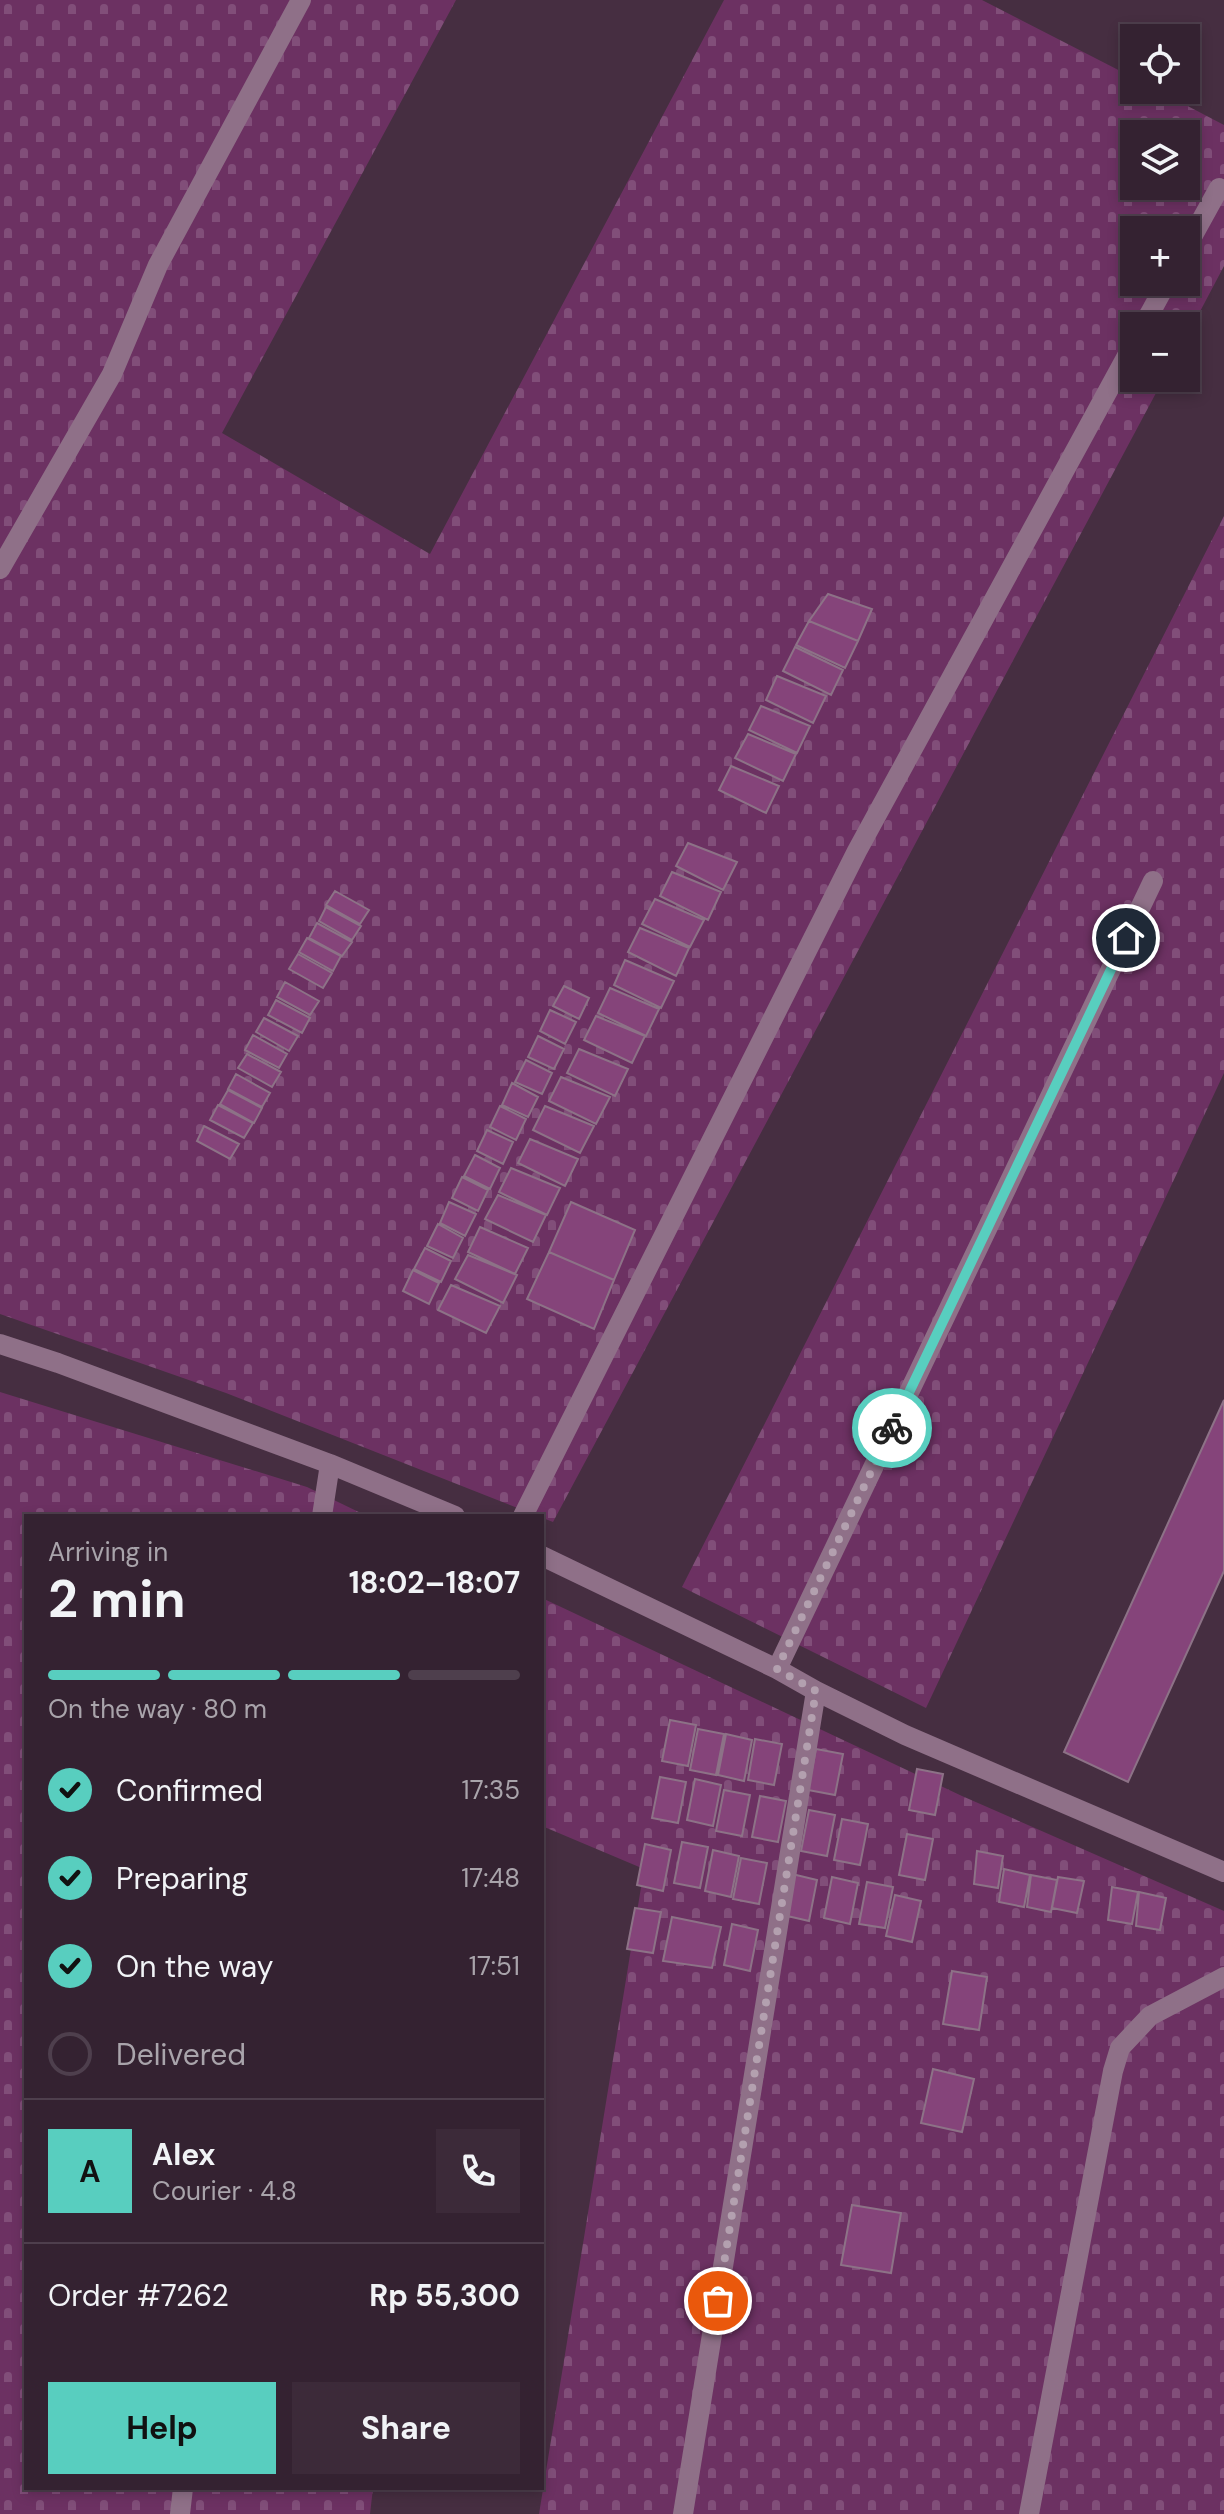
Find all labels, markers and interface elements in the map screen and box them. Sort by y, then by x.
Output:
map controls [1120,24,1200,392]
button: locate [1120,24,1200,104]
button: layers [1120,120,1200,200]
button: + [1120,216,1200,296]
button: − [1120,312,1200,392]
pin [1092,904,1160,972]
icon: home [1104,916,1148,960]
courier [852,1388,932,1468]
icon: bike [870,1406,914,1450]
text: Arriving in [48,1535,168,1569]
text: 18:02–18:07 [349,1563,520,1602]
text: 2 min [48,1565,186,1633]
text: On the way · 80 m [48,1692,267,1726]
icon: check [48,1768,92,1812]
text: Confirmed [116,1771,263,1810]
text: 17:35 [462,1773,520,1807]
icon: check [48,1856,92,1900]
text: Preparing [116,1859,248,1898]
text: 17:48 [461,1861,520,1895]
icon: check [48,1944,92,1988]
text: On the way [116,1947,273,1986]
text: 17:51 [469,1949,520,1983]
text: Delivered [116,2035,246,2074]
button: phone [436,2129,520,2213]
text: Alex [152,2135,215,2174]
text: A [79,2152,101,2191]
text: Courier · 4.8 [152,2174,297,2208]
pin [684,2267,752,2335]
text: Order #7262 [48,2276,229,2315]
text: Rp 55,300 [369,2276,520,2315]
icon: bag [696,2279,740,2323]
button: Help [48,2382,276,2474]
button: Share [292,2382,520,2474]

